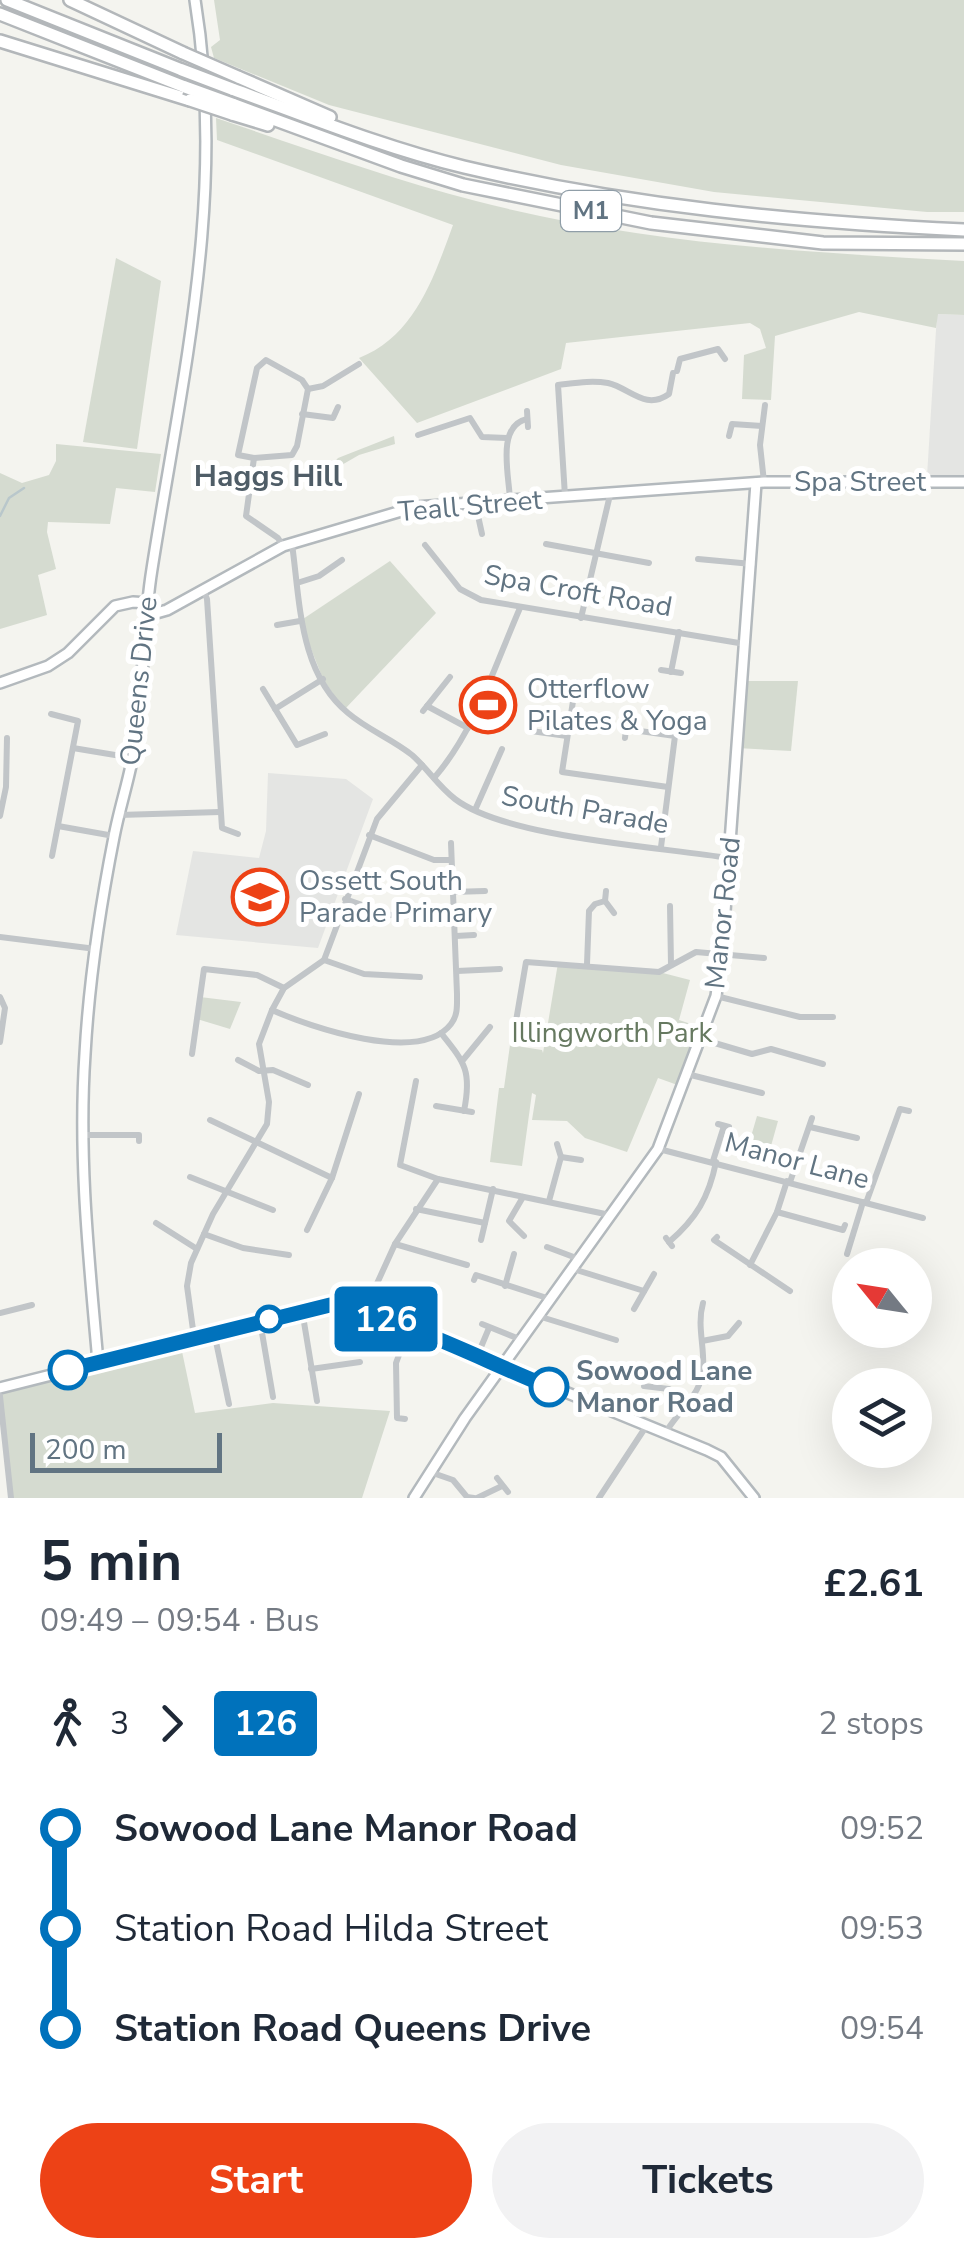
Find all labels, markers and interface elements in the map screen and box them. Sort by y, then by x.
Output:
road number: M1 [561,191,621,231]
district label: Haggs Hill [194,456,343,497]
street label: Spa Street [794,463,926,501]
street label: Teall Street [396,481,544,531]
street label: Spa Croft Road [481,556,675,626]
street label: Queens Drive [111,595,167,767]
place label: Otterflow Pilates & Yoga [527,670,707,740]
sports icon: Otterflow Pilates & Yoga [458,675,518,735]
street label: South Parade [498,777,672,843]
street label: Manor Road [696,835,750,991]
place label: Ossett South Parade Primary [299,862,493,932]
school or university icon: Ossett South Parade Primary [230,867,290,927]
park label: Illingworth Park [511,1014,714,1052]
street label: Manor Lane [720,1123,874,1199]
north arrow [832,1248,932,1348]
map controls [832,1248,932,1468]
line badge: 126 [328,1286,444,1352]
text: 126 [354,1296,418,1343]
unlabelled marker [256,1306,282,1332]
unlabelled marker [49,1351,87,1389]
place label: Sowood Lane Manor Road [576,1352,752,1422]
marker: Sowood Lane Manor Road [530,1368,568,1406]
button: layers [832,1368,932,1468]
scale bar [30,1428,222,1472]
text: 200 m [45,1431,127,1469]
text: 5 min [40,1524,182,1599]
text: £2.61 [823,1558,924,1609]
text: 09:49 – 09:54 · Bus [40,1599,319,1642]
icon: walk [40,1696,95,1751]
icon: forward [144,1696,199,1751]
text: 126 [234,1700,297,1747]
text: 3 [110,1702,129,1745]
text: 2 stops [818,1702,924,1745]
text: Sowood Lane Manor Road [114,1803,578,1854]
text: 09:52 [840,1807,924,1850]
text: Station Road Hilda Street [114,1903,548,1954]
text: 09:53 [840,1907,924,1950]
text: Station Road Queens Drive [114,2003,591,2054]
text: 09:54 [840,2007,924,2050]
button: Start [40,2123,472,2238]
button: Tickets [492,2123,924,2238]

